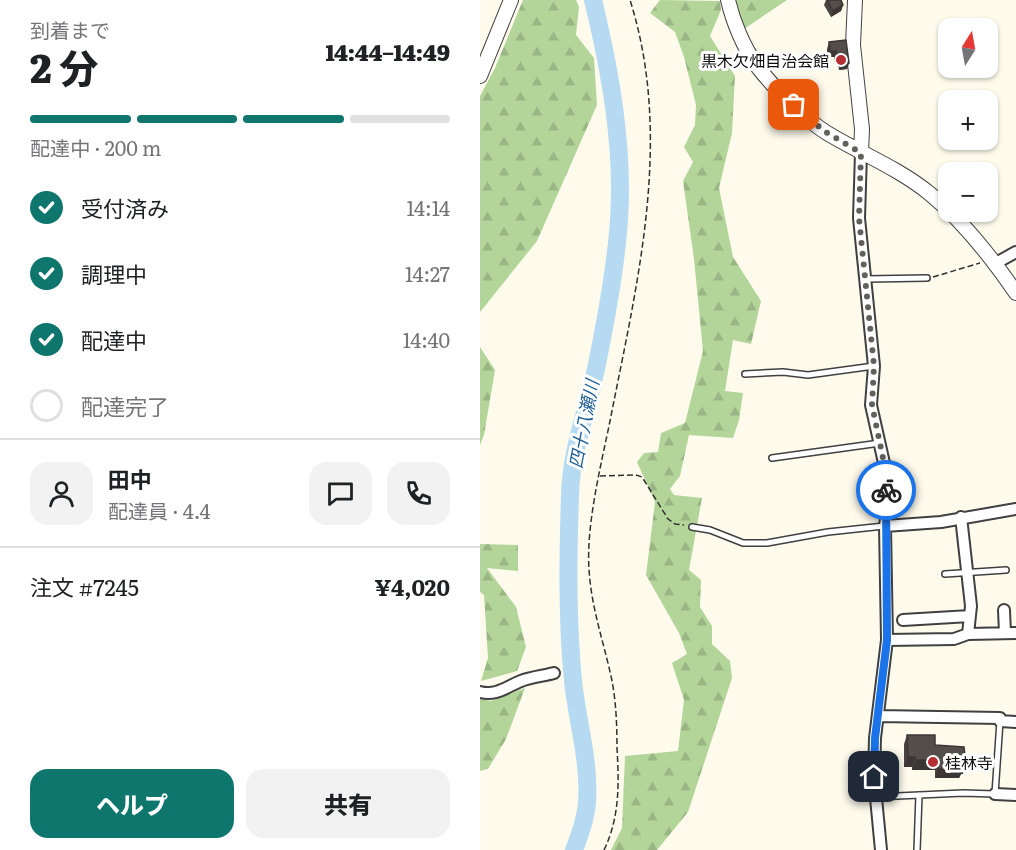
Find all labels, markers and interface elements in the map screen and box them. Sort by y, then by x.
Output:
text: 到着まで [30,14,110,44]
north arrow [938,18,998,78]
map controls [938,18,998,222]
text: 14:44–14:49 [326,35,450,68]
text: 2 分 [30,37,98,95]
place label: 黒木欠畑自治会館 [701,48,829,72]
marker: 黒木欠畑自治会館 [834,53,848,67]
pin [768,79,819,130]
icon: bag [777,88,810,121]
button: + [938,90,998,150]
text: 配達中 · 200 m [30,132,161,162]
button: − [938,162,998,222]
icon: check [30,191,63,224]
text: 受付済み [81,191,169,224]
text: 14:14 [407,192,450,222]
icon: check [30,257,63,290]
text: 調理中 [81,257,147,290]
text: 14:27 [405,258,450,288]
icon: check [30,323,63,356]
text: 配達中 [81,323,147,356]
text: 14:40 [403,324,450,354]
water label: 四十八瀬川 [561,375,605,471]
text: 配達完了 [81,389,169,422]
courier [856,460,916,520]
button: person [30,462,93,525]
text: 田中 [108,462,152,495]
button: chat [309,462,372,525]
button: phone [387,462,450,525]
icon: bike [870,474,903,507]
text: 配達員 · 4.4 [108,495,211,525]
text: 注文 #7245 [30,570,139,603]
text: ¥4,020 [375,570,450,603]
place label: 桂林寺 [945,750,993,774]
pin [848,751,899,802]
marker: 桂林寺 [926,755,940,769]
icon: home [857,760,890,793]
button: ヘルプ [30,769,234,838]
button: 共有 [246,769,450,838]

